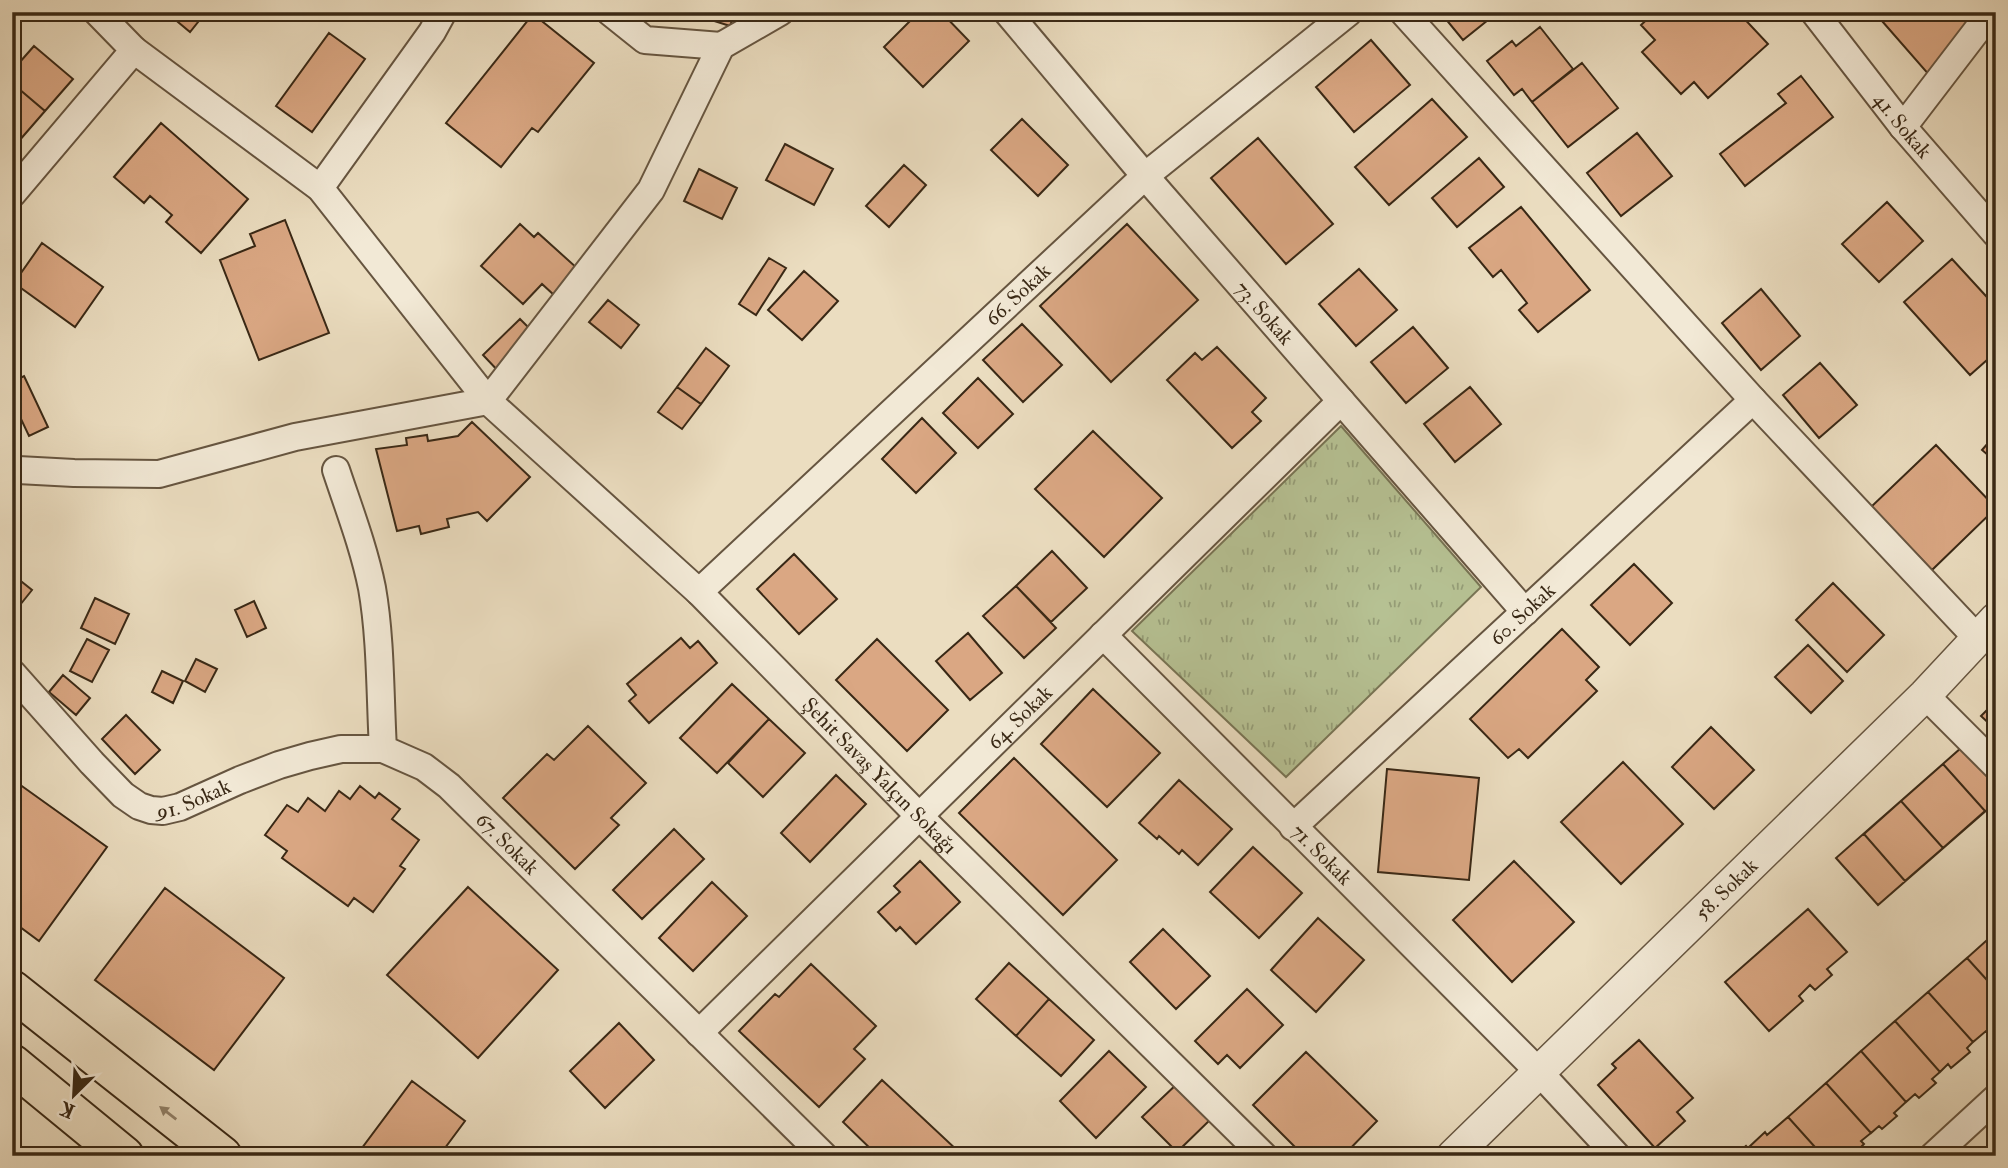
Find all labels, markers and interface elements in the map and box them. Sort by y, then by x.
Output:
street label: 41. Sokak [1868,87,1938,164]
street label: 66. Sokak [979,257,1056,332]
street label: 73. Sokak [1229,275,1300,351]
street label: 60. Sokak [1484,577,1561,651]
street label: 64. Sokak [981,679,1058,755]
street label: Şehit Savaş Yalçın Sokağı [796,692,963,860]
street label: 91. Sokak [154,773,235,825]
street label: 67. Sokak [470,806,545,881]
street label: 71. Sokak [1286,818,1358,891]
street label: 58. Sokak [1689,852,1764,926]
north arrow [38,1060,108,1130]
text: K [56,1096,78,1123]
one-way arrow [160,1106,178,1121]

